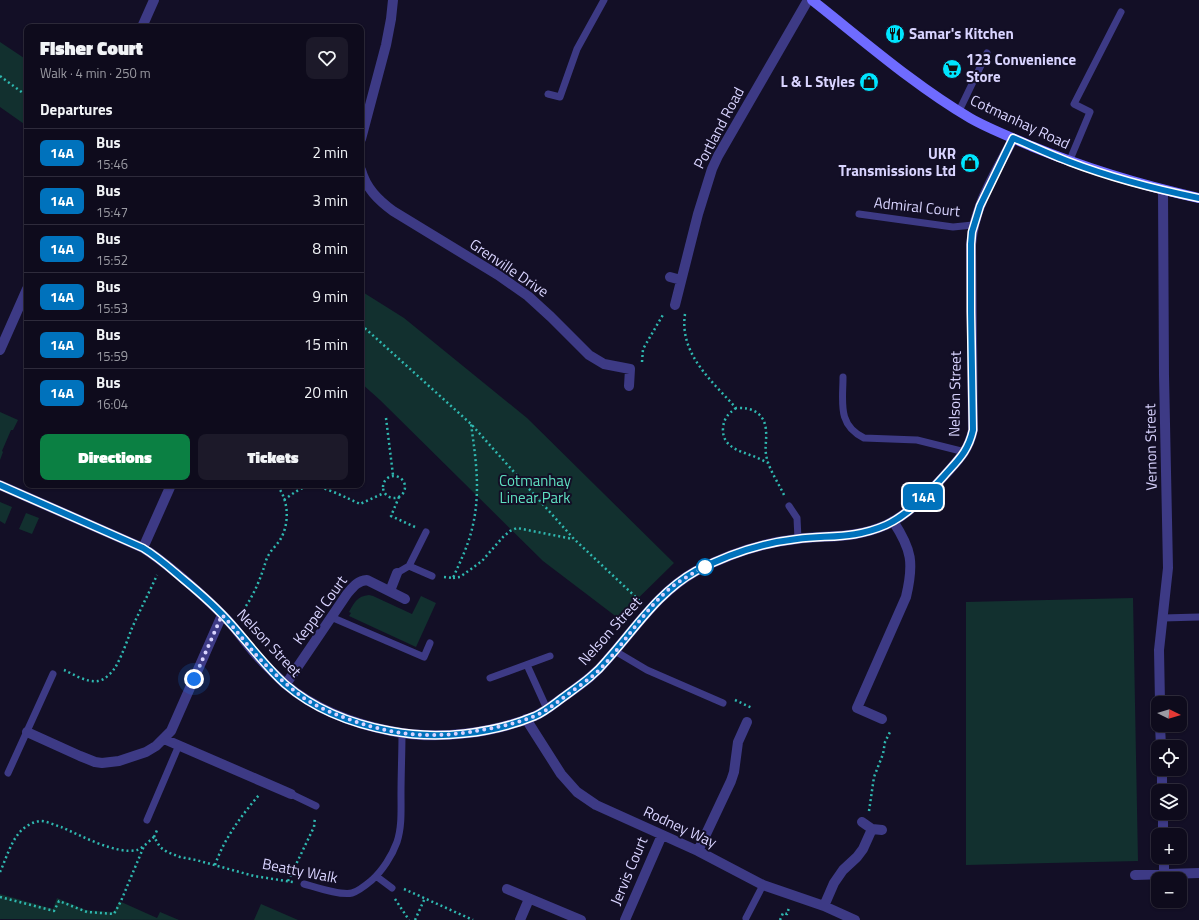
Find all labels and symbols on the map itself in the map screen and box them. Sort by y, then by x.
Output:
place label: Samar's Kitchen [909,22,1014,45]
restaurant icon: Samar's Kitchen [884,23,906,45]
place label: 123 Convenience Store [966,48,1076,88]
supermarket icon: 123 Convenience Store [941,58,963,80]
place label: L & L Styles [781,70,855,93]
shop icon: L & L Styles [858,71,880,93]
street label: Portland Road [687,83,750,173]
street label: Cotmanhay Road [967,88,1074,155]
place label: UKR Transmissions Ltd [839,142,956,182]
shop icon: UKR Transmissions Ltd [959,152,981,174]
street label: Admiral Court [873,191,962,223]
street label: Grenville Drive [465,233,553,303]
street label: Nelson Street [942,350,967,437]
street label: Vernon Street [1138,403,1163,491]
park label: Cotmanhay Linear Park [499,469,571,509]
line badge: 14A [900,484,946,510]
unlabelled marker [696,558,714,576]
street label: Keppel Court [287,570,353,649]
street label: Nelson Street [572,590,647,670]
street label: Nelson Street [232,603,308,682]
your location [184,669,204,689]
north arrow [1151,696,1187,732]
street label: Rodney Way [640,799,721,854]
street label: Jervis Court [604,832,654,909]
street label: Beatty Walk [260,852,340,889]

